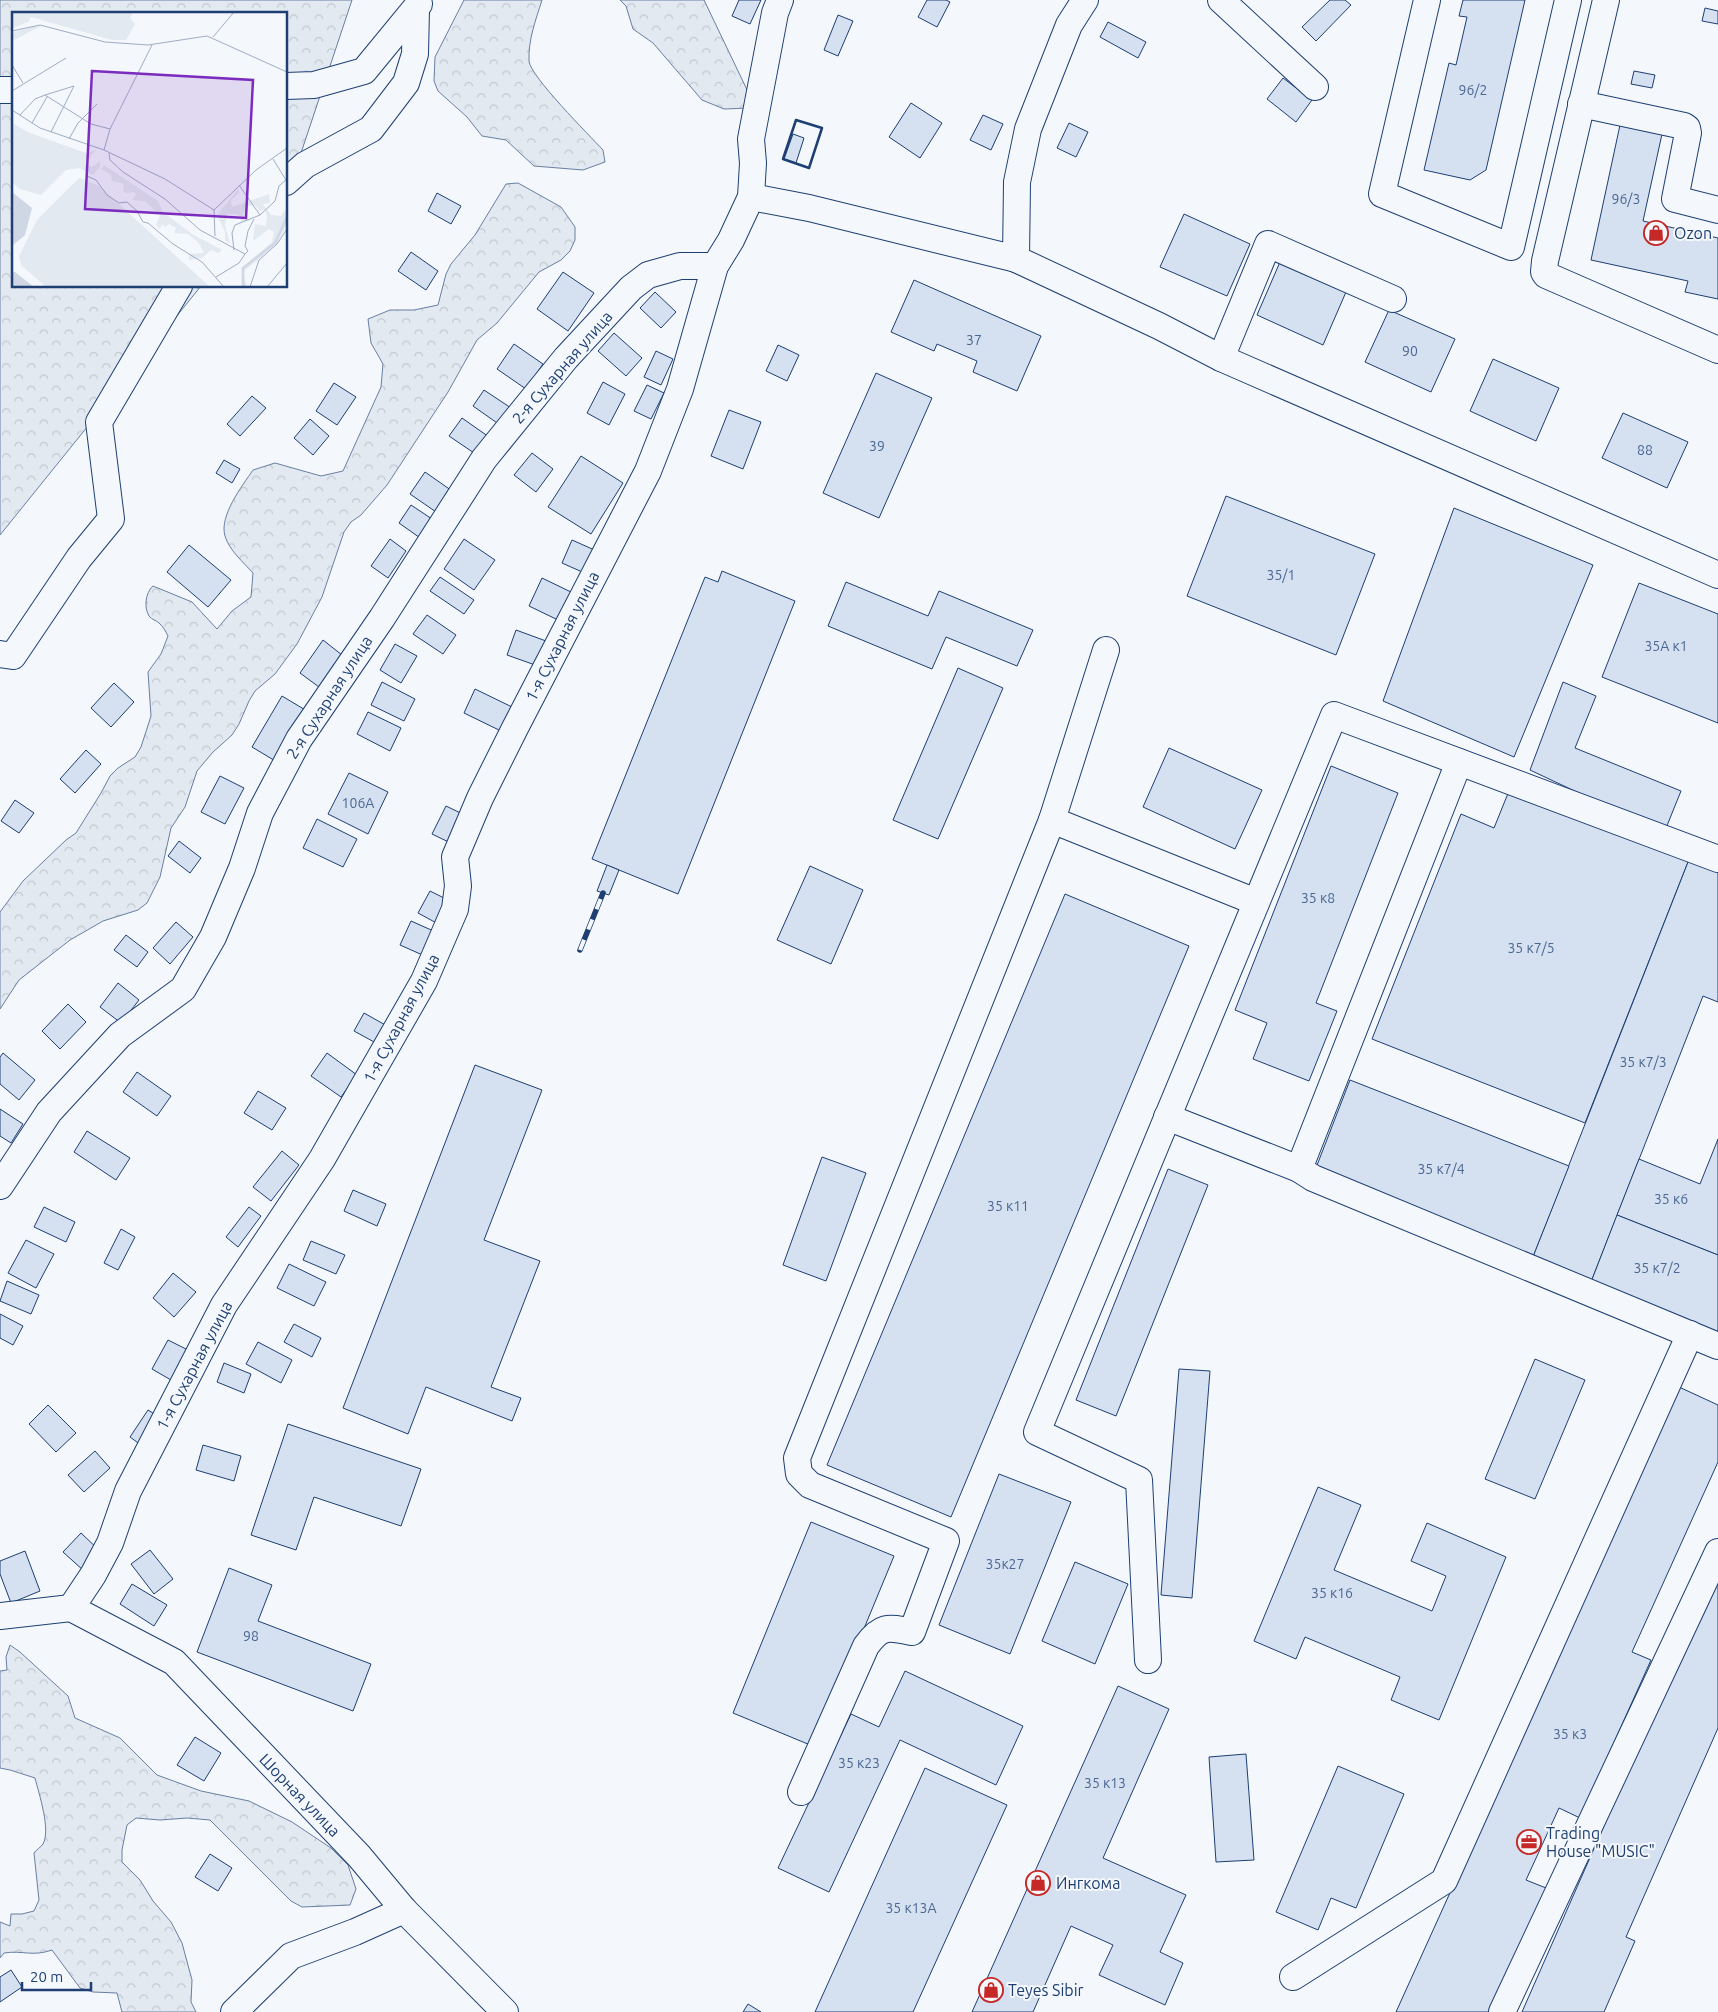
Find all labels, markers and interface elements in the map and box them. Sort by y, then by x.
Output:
inset map [12,12,288,288]
house number: 96/2 [1459,82,1487,98]
house number: 96/3 [1612,191,1640,207]
shop icon: Ozon [1643,220,1669,246]
place label: Ozon [1674,224,1712,242]
street label: 2-я Сухарная улица [508,307,616,427]
house number: 37 [966,332,982,348]
house number: 90 [1402,343,1418,359]
house number: 39 [869,438,885,454]
house number: 88 [1637,442,1653,458]
house number: 35/1 [1267,567,1295,583]
street label: 1-я Сухарная улица [522,568,602,704]
street label: 2-я Сухарная улица [283,632,375,762]
house number: 35А к1 [1644,638,1688,654]
house number: 106А [342,795,374,811]
house number: 35 к8 [1301,890,1335,906]
house number: 35 к7/5 [1507,940,1555,956]
street label: 1-я Сухарная улица [359,951,443,1085]
house number: 35 к7/3 [1619,1054,1667,1070]
house number: 35 к7/4 [1417,1161,1465,1177]
house number: 35 к6 [1654,1191,1688,1207]
house number: 35 к11 [987,1198,1029,1214]
house number: 35 к7/2 [1633,1260,1681,1276]
street label: 1-я Сухарная улица [152,1298,236,1432]
house number: 35к27 [986,1556,1024,1572]
house number: 35 к16 [1311,1585,1353,1601]
house number: 98 [243,1628,259,1644]
house number: 35 к3 [1553,1726,1587,1742]
street label: Шорная улица [256,1750,344,1840]
house number: 35 к23 [838,1755,880,1771]
house number: 35 к13 [1084,1775,1126,1791]
place label: Trading House "MUSIC" [1546,1824,1655,1860]
office icon: Trading House "MUSIC" [1516,1829,1542,1855]
shop icon: Ингкома [1025,1870,1051,1896]
place label: Ингкома [1056,1874,1120,1892]
house number: 35 к13А [885,1900,937,1916]
scale bar [22,1960,91,1992]
text: 20 m [30,1968,63,1985]
shop icon: Teyes Sibir [978,1977,1004,2003]
place label: Teyes Sibir [1008,1981,1084,1999]

